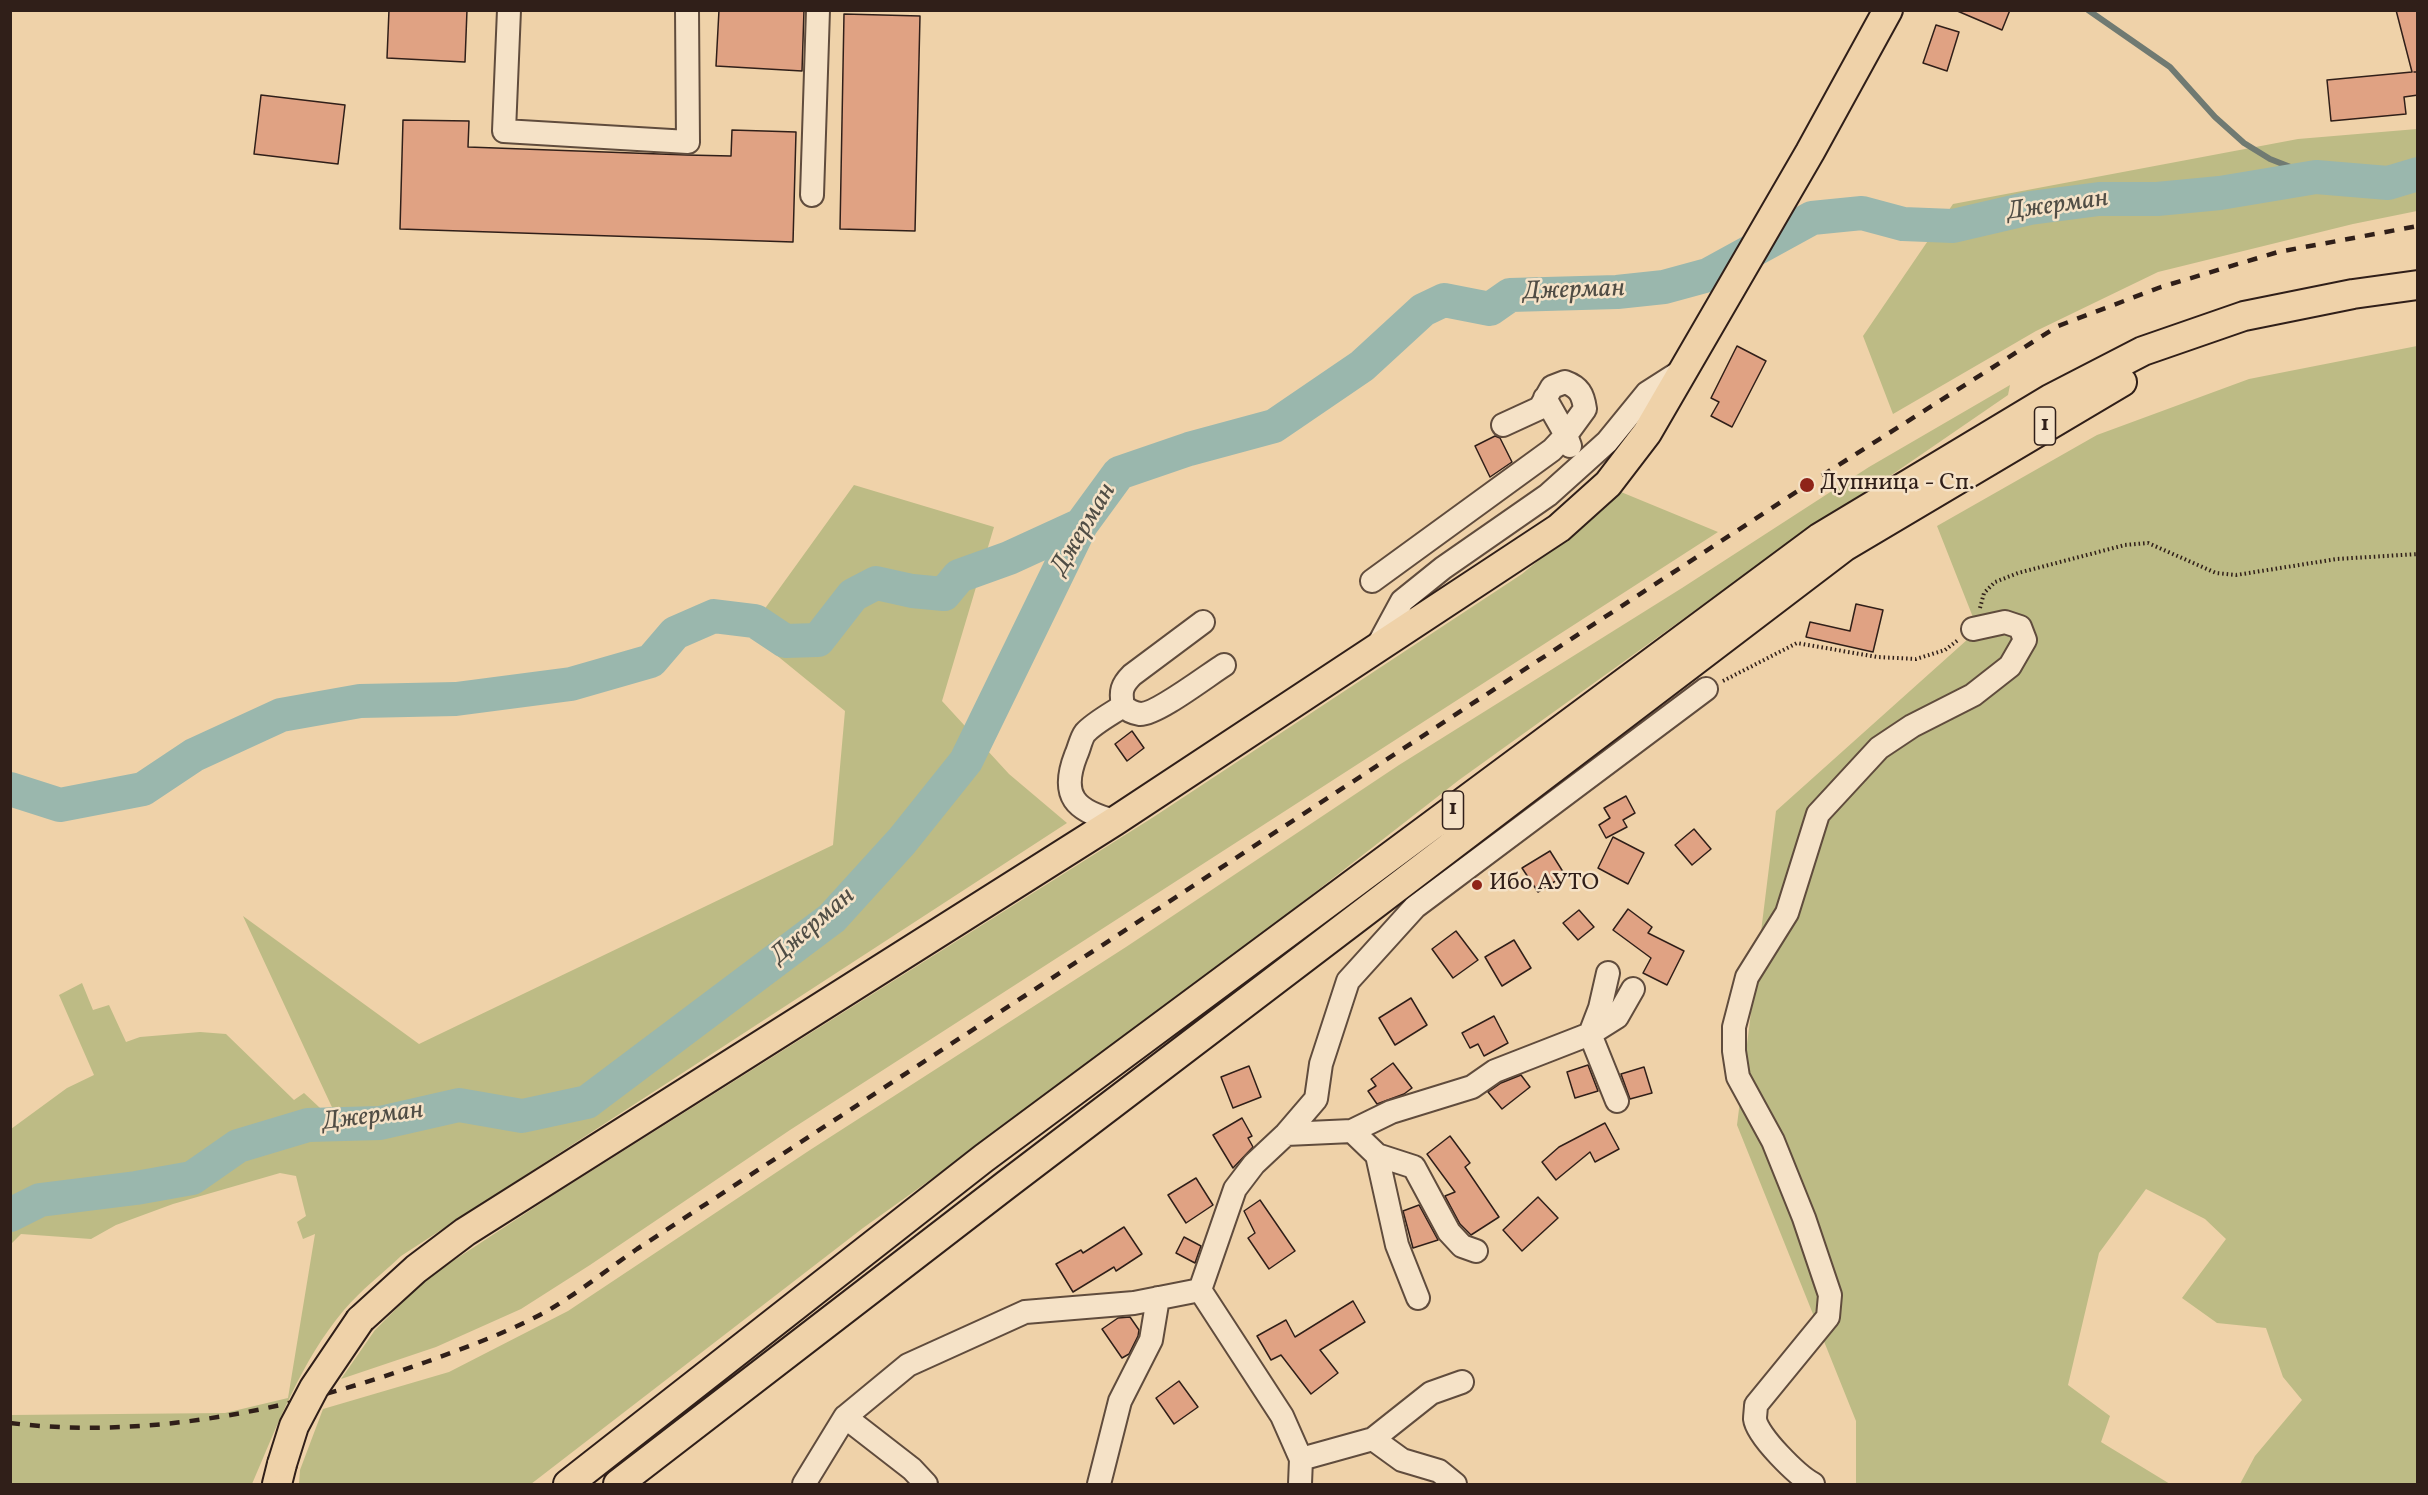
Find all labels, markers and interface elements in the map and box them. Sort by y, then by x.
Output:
water label: Джерман [2005,184,2111,230]
water label: Джерман [1523,275,1625,309]
road number: 1 [2034,407,2056,445]
place label: Дупница - Сп. [1820,471,1975,499]
marker: Дупница - Сп. [1798,476,1816,494]
water label: Джерман [1045,478,1125,582]
road number: 1 [1442,791,1464,829]
place label: Ибо АУТО [1489,871,1599,899]
marker: Ибо АУТО [1470,878,1484,892]
water label: Джерман [765,882,863,972]
water label: Джерман [321,1096,425,1140]

